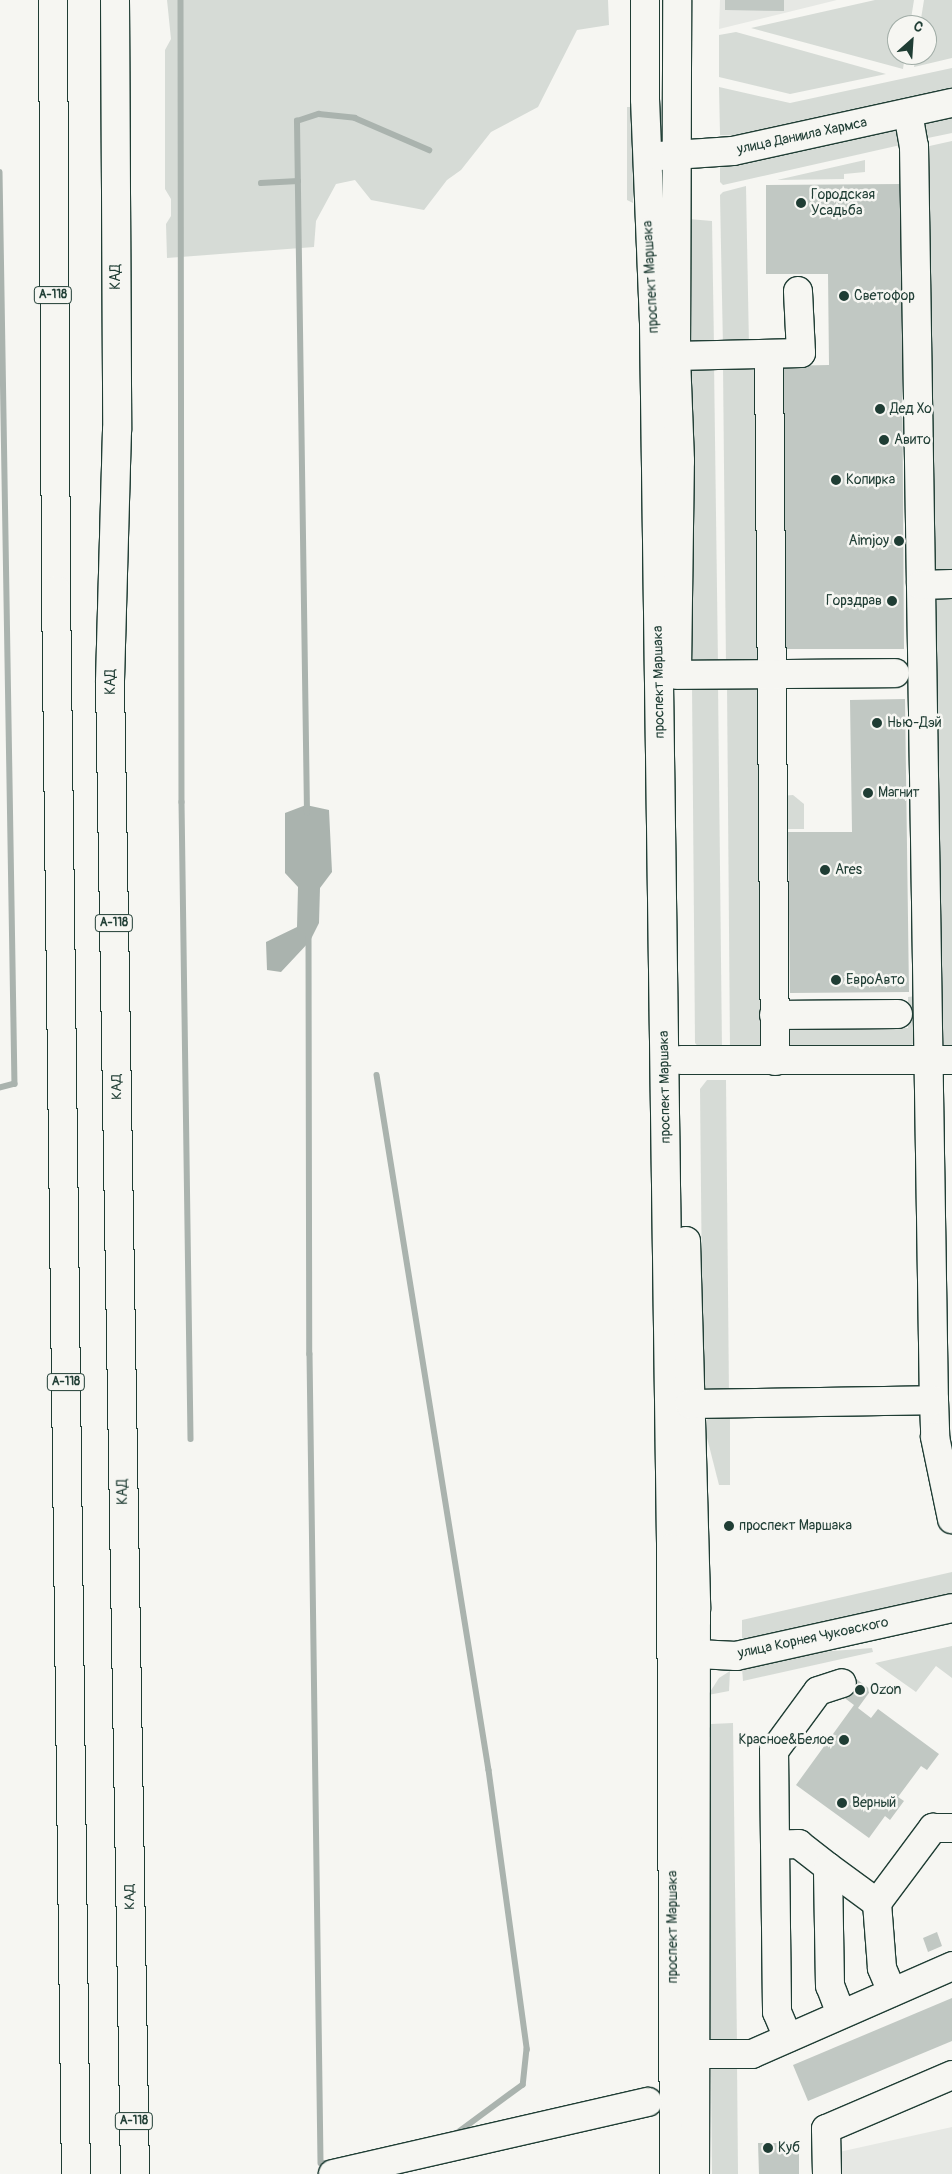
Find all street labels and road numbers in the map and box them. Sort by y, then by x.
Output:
street label: улица Даниила Хармса [735,114,869,158]
street label: проспект Маршака [640,220,662,334]
street label: КАД [108,264,124,290]
road number: А-118 [33,286,73,304]
street label: проспект Маршака [650,625,668,739]
street label: КАД [103,669,119,695]
road number: А-118 [94,914,134,932]
street label: проспект Маршака [656,1030,674,1144]
street label: КАД [108,1074,126,1100]
road number: А-118 [46,1372,86,1391]
street label: КАД [114,1479,132,1505]
street label: улица Корнея Чуковского [736,1614,890,1662]
street label: проспект Маршака [665,1870,681,1984]
street label: КАД [121,1884,139,1910]
road number: А-118 [114,2112,154,2130]

